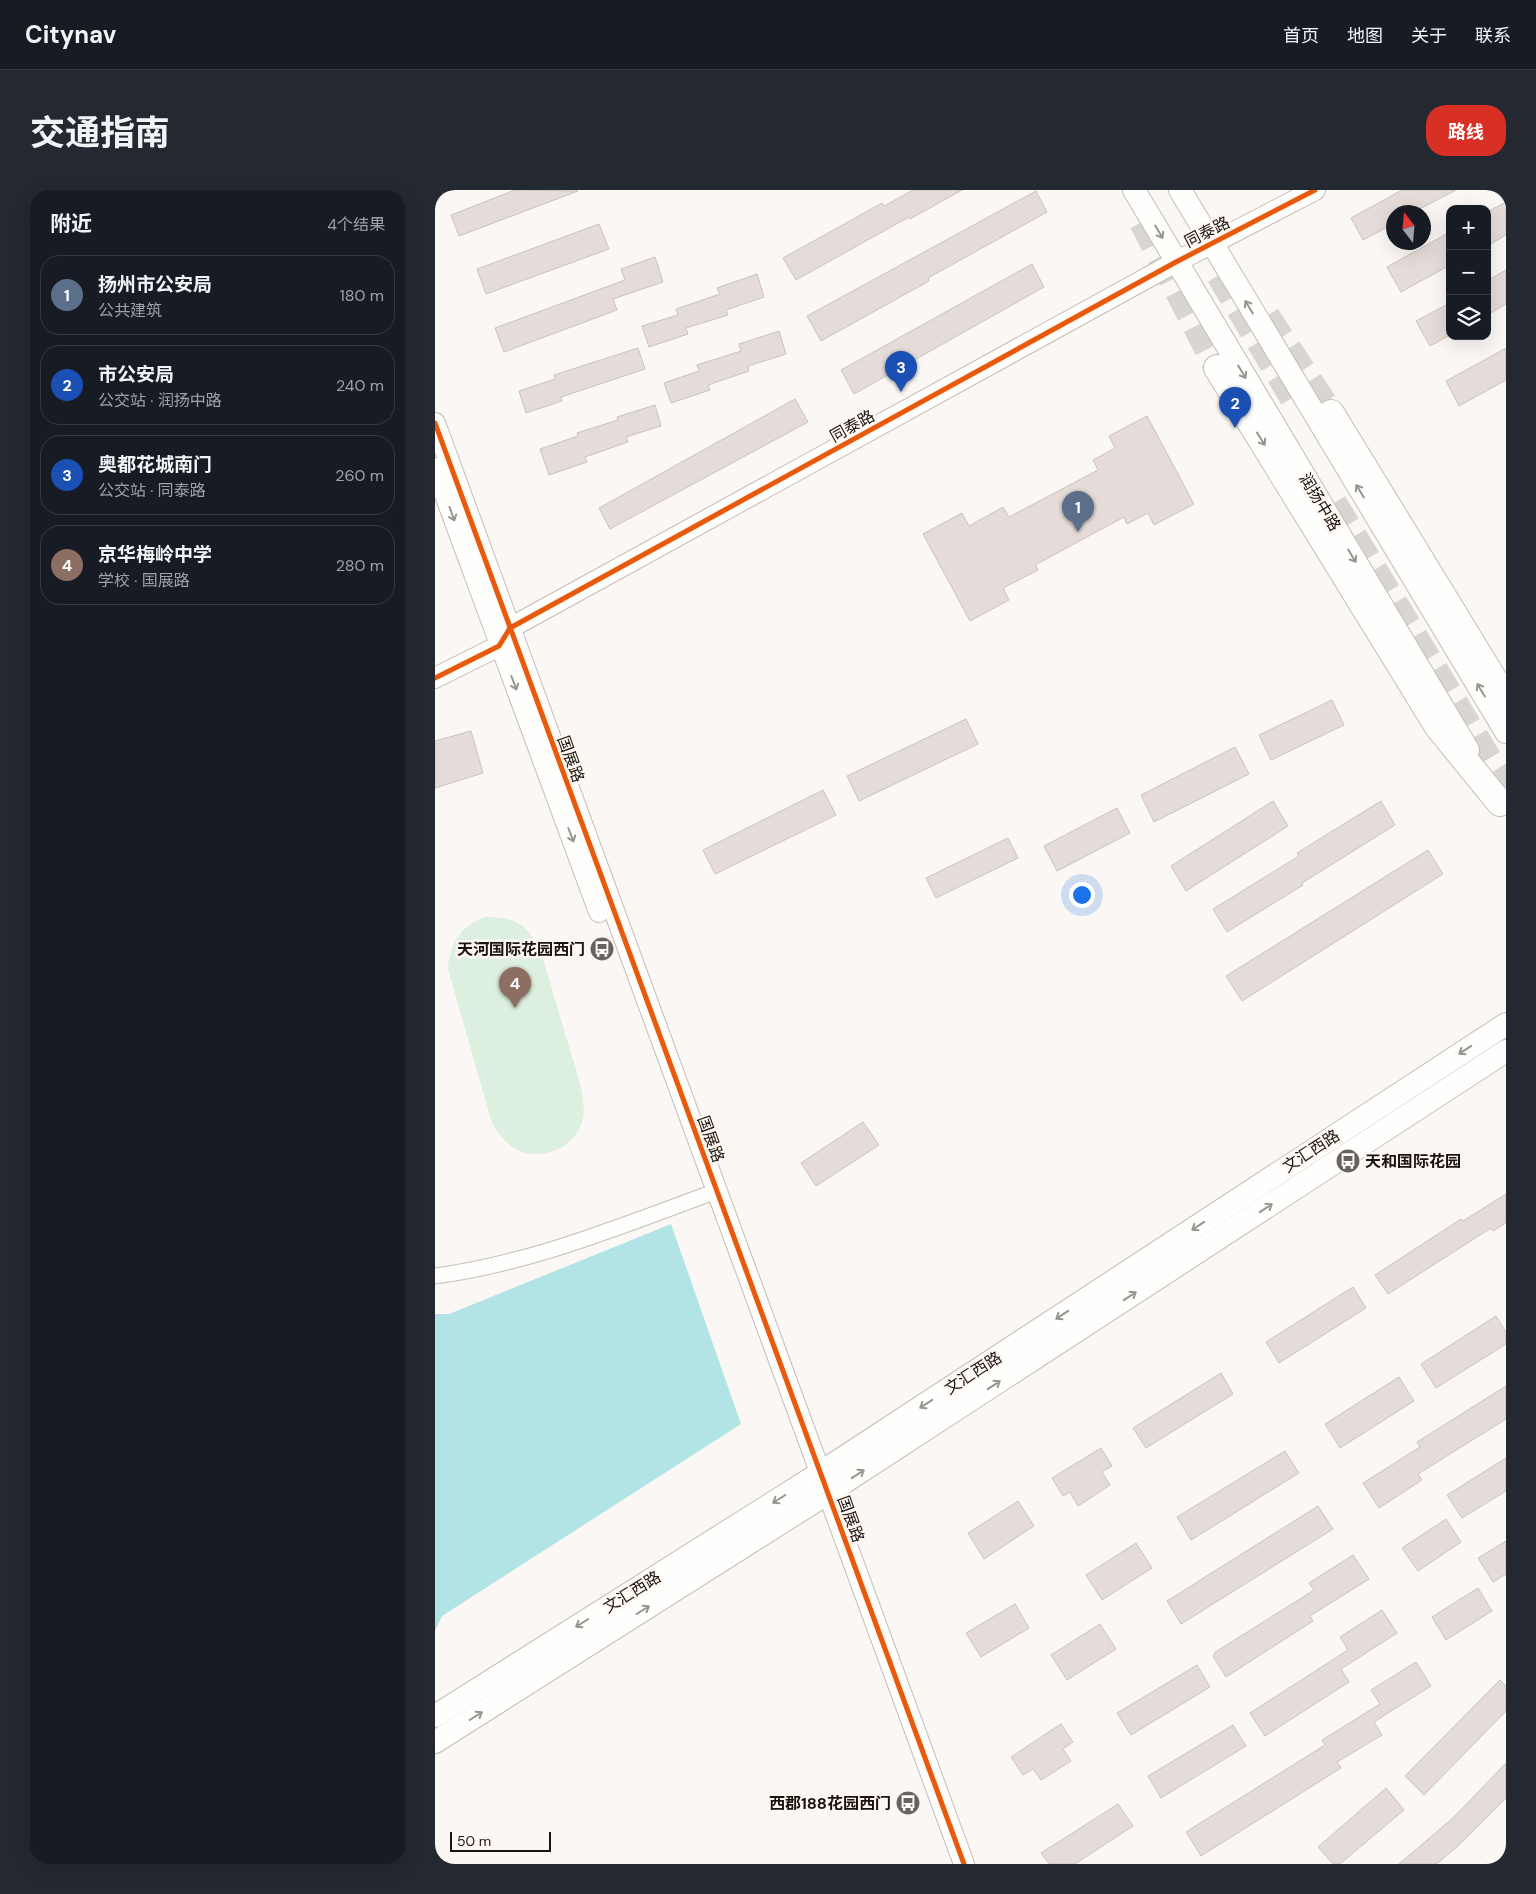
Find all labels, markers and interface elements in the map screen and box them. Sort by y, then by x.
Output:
text: Citynav [25,19,116,50]
text: 首页 [1283,24,1319,48]
text: 地图 [1347,24,1383,48]
text: 关于 [1411,24,1447,48]
text: 联系 [1475,24,1511,48]
button: 路线 [1426,105,1506,156]
text: 交通指南 [30,110,170,156]
north arrow [1386,205,1431,250]
map controls [1446,205,1491,340]
button: + [1446,205,1491,250]
text: 附近 [50,210,92,238]
street label: 同泰路 [1181,212,1233,252]
text: 4个结果 [327,214,385,235]
one-way arrow [1154,224,1164,239]
button: − [1446,250,1491,295]
text: 扬州市公安局 [98,272,212,297]
text: 1 [64,285,70,306]
text: 180 m [340,285,384,306]
button: layers [1446,295,1491,340]
text: 公共建筑 [98,300,162,321]
one-way arrow [1244,301,1254,315]
pin: 3 [885,351,917,392]
text: 市公安局 [98,362,174,387]
one-way arrow [1237,364,1247,378]
text: 2 [62,375,72,396]
text: 240 m [336,375,384,396]
pin: 2 [1219,387,1251,428]
text: 公交站 · 润扬中路 [98,390,222,411]
street label: 同泰路 [826,405,878,447]
one-way arrow [1256,432,1266,446]
text: 奥都花城南门 [98,452,212,477]
text: 3 [62,465,72,486]
text: 260 m [335,465,384,486]
street label: 润扬中路 [1295,469,1345,535]
text: 公交站 · 同泰路 [98,480,206,501]
one-way arrow [1355,484,1366,498]
pin: 1 [1062,491,1094,532]
one-way arrow [448,506,457,521]
text: 京华梅岭中学 [98,542,212,567]
one-way arrow [1348,549,1358,563]
text: 4 [62,555,72,576]
text: 280 m [336,555,384,576]
text: 学校 · 国展路 [98,570,190,591]
one-way arrow [509,675,519,690]
one-way arrow [1475,683,1485,697]
street label: 国展路 [553,733,589,785]
one-way arrow [566,827,576,842]
your location [1069,882,1095,908]
bus stop icon: 天河国际花园西门 [589,936,615,962]
place label: 天河国际花园西门 [457,939,585,960]
pin: 4 [499,967,531,1008]
one-way arrow [1459,1046,1473,1056]
street label: 国展路 [693,1113,729,1165]
street label: 文汇西路 [1278,1125,1344,1177]
bus stop icon: 天和国际花园 [1335,1148,1361,1174]
place label: 天和国际花园 [1365,1151,1461,1172]
one-way arrow [1259,1202,1273,1212]
one-way arrow [1191,1221,1205,1231]
one-way arrow [1123,1291,1137,1301]
one-way arrow [1055,1310,1069,1320]
street label: 文汇西路 [940,1347,1006,1399]
one-way arrow [987,1380,1001,1390]
one-way arrow [919,1399,933,1409]
one-way arrow [851,1468,865,1479]
street label: 国展路 [833,1493,869,1545]
one-way arrow [772,1494,786,1504]
street label: 文汇西路 [599,1566,665,1618]
one-way arrow [636,1605,650,1615]
one-way arrow [576,1618,590,1628]
one-way arrow [469,1710,483,1720]
bus stop icon: 西郡188花园西门 [895,1790,921,1816]
place label: 西郡188花园西门 [769,1793,891,1814]
scale bar [450,1829,551,1852]
text: 50 m [457,1832,491,1850]

